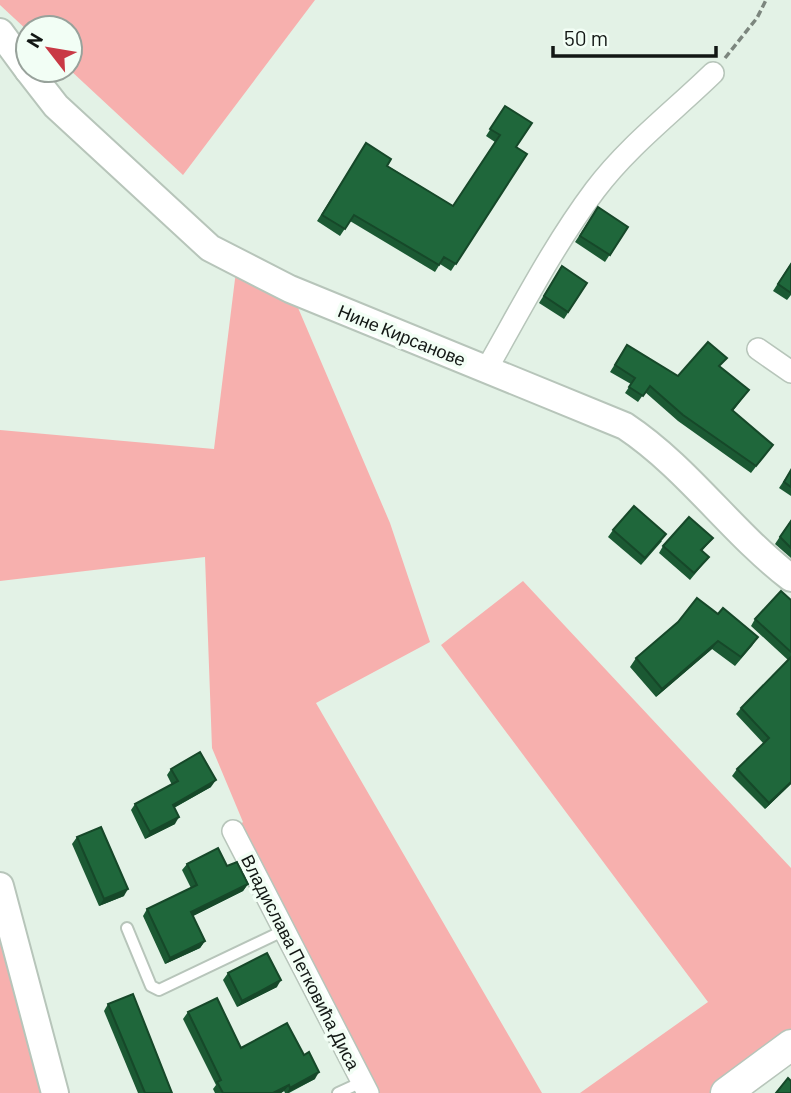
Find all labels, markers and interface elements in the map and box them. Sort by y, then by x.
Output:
north arrow [14,14,84,84]
scale bar [553,14,716,58]
text: 50 m [564,25,608,50]
text: N [21,29,47,51]
street label: Нине Кирсанове [335,299,469,371]
street label: Владислава Петковића Диса [237,851,365,1074]

